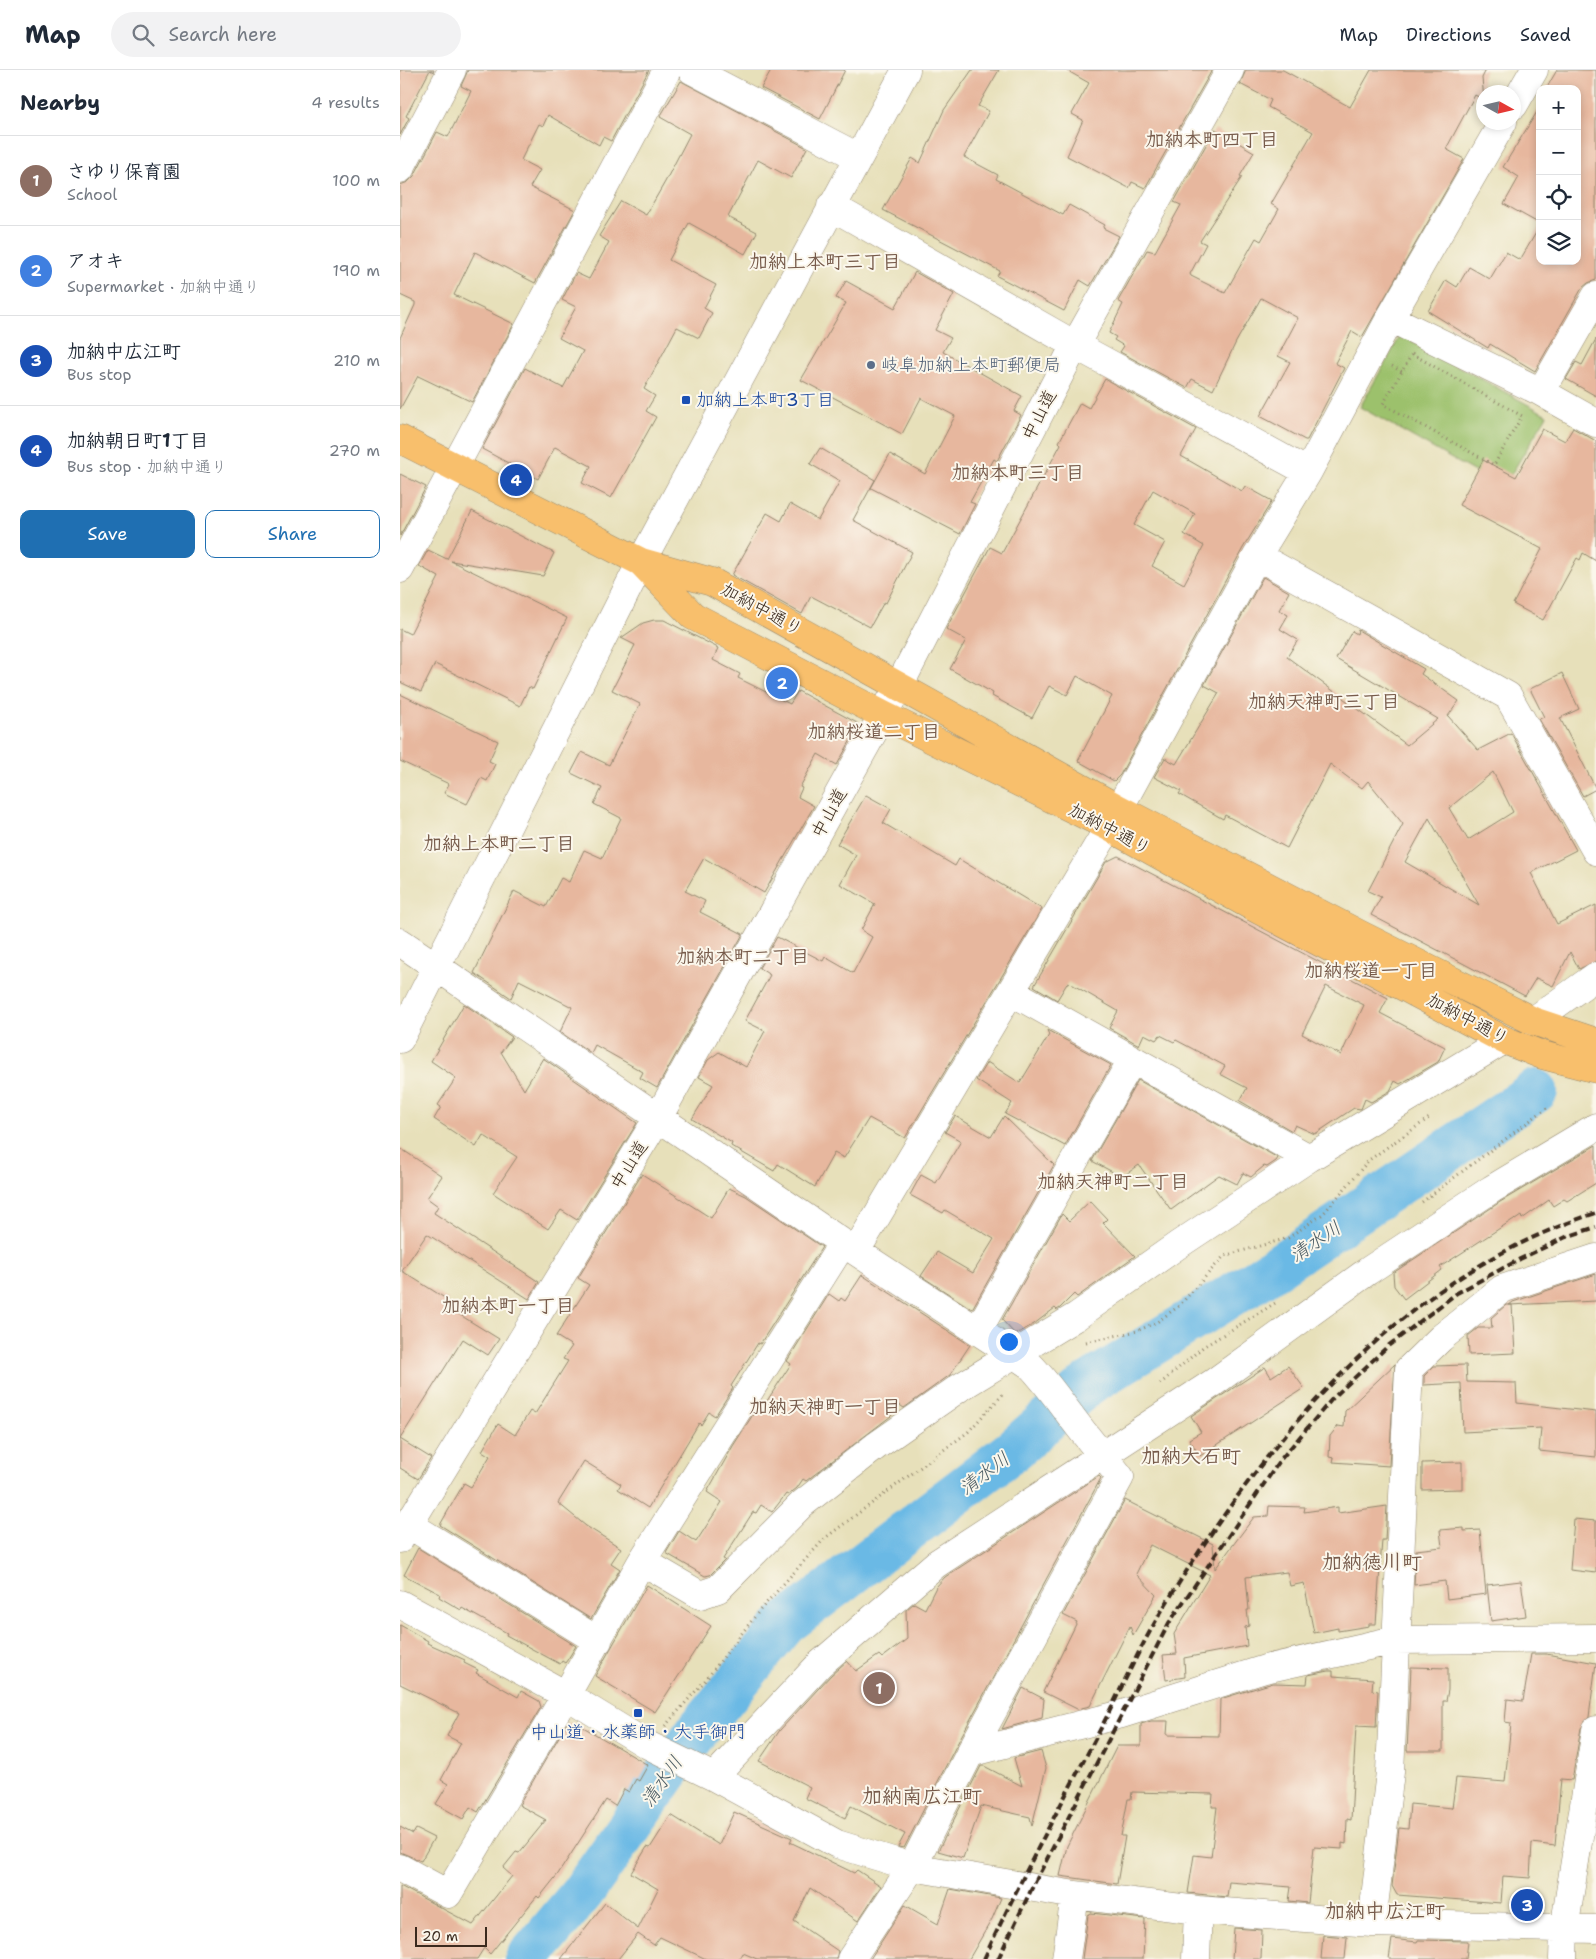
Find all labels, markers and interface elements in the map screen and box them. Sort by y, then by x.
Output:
search box [111,12,461,57]
text: Map [25,19,81,51]
icon: search [129,21,157,49]
text: Search here [169,22,277,47]
text: Map [1340,23,1378,47]
text: Directions [1406,23,1492,47]
text: Saved [1520,23,1571,47]
north arrow [1476,85,1521,130]
map controls [1536,85,1581,265]
button: + [1536,85,1581,130]
text: Nearby [20,89,100,117]
text: 4 results [311,92,380,113]
district label: 加納本町四丁目 [1145,127,1279,152]
button: − [1536,130,1581,175]
text: さゆり保育園 [67,159,181,184]
text: 1 [32,170,40,191]
text: 100 m [332,170,380,191]
button: locate [1536,175,1581,220]
text: School [67,184,117,205]
button: layers [1536,220,1581,265]
text: アオキ [67,248,124,273]
district label: 加納上本町三丁目 [749,249,901,274]
text: 2 [30,260,42,281]
text: 190 m [333,260,380,281]
text: Supermarket · 加納中通り [67,276,260,297]
text: 加納中広江町 [67,339,181,364]
text: 3 [30,350,42,371]
text: 210 m [333,350,380,371]
place label: 岐阜加納上本町郵便局 [881,353,1061,377]
marker: 岐阜加納上本町郵便局 [865,359,877,371]
text: Bus stop [67,364,132,385]
street label: 中山道 [1016,385,1062,445]
place label: 加納上本町3丁目 [696,388,835,412]
marker: 加納上本町3丁目 [680,394,692,406]
text: 加納朝日町1丁目 [67,428,209,453]
text: 4 [30,440,42,461]
text: 270 m [329,440,380,461]
text: Bus stop · 加納中通り [67,456,227,477]
district label: 加納本町三丁目 [951,460,1085,485]
pin: 4 [500,461,532,499]
button: Save [20,510,195,558]
button: Share [205,510,380,558]
street label: 加納中通り [717,577,807,641]
pin: 2 [766,664,798,702]
district label: 加納天神町三丁目 [1248,689,1400,714]
district label: 加納桜道二丁目 [807,719,941,744]
street label: 中山道 [805,784,853,842]
street label: 加納中通り [1065,797,1155,861]
district label: 加納上本町二丁目 [423,831,575,856]
district label: 加納本町二丁目 [676,944,810,969]
district label: 加納桜道一丁目 [1304,958,1438,983]
street label: 加納中通り [1423,987,1513,1051]
street label: 中山道 [605,1136,653,1194]
district label: 加納天神町二丁目 [1037,1169,1189,1194]
water label: 清水川 [1285,1215,1346,1268]
district label: 加納本町一丁目 [441,1293,575,1318]
your location [996,1329,1022,1355]
district label: 加納天神町一丁目 [749,1394,901,1419]
district label: 加納大石町 [1141,1443,1241,1469]
water label: 清水川 [954,1446,1015,1501]
district label: 加納徳川町 [1322,1549,1422,1575]
pin: 1 [863,1669,895,1707]
marker: 中山道・水薬師・大手御門 [632,1707,644,1719]
place label: 中山道・水薬師・大手御門 [530,1720,746,1744]
water label: 清水川 [635,1751,688,1812]
district label: 加納南広江町 [862,1783,982,1809]
pin: 3 [1511,1886,1543,1924]
district label: 加納中広江町 [1325,1898,1445,1924]
scale bar [415,1924,488,1947]
text: 20 m [422,1927,458,1945]

